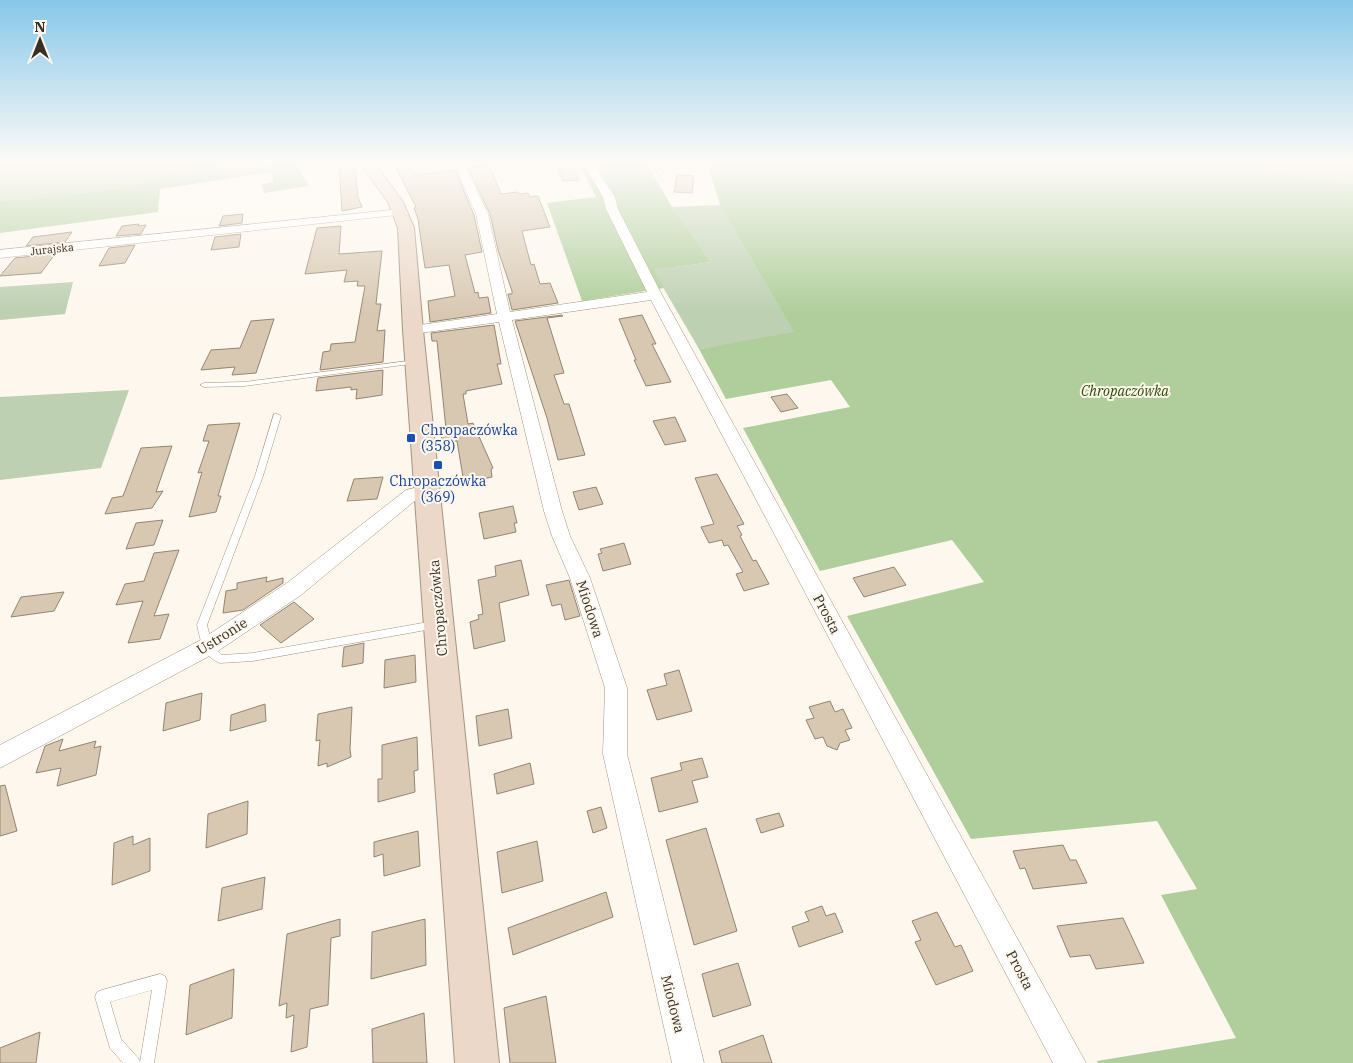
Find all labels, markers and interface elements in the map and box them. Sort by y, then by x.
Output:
north arrow [15,15,65,65]
text: N [34,18,46,36]
street label: Jurajska [29,240,75,258]
park label: Chropaczówka [1081,382,1169,400]
place label: Chropaczówka (358) [421,421,518,455]
marker: Chropaczówka (358) [405,432,417,444]
marker: Chropaczówka (369) [432,459,444,471]
place label: Chropaczówka (369) [390,472,487,506]
street label: Chropaczówka [425,559,451,657]
street label: Miodowa [572,578,608,640]
street label: Prosta [809,591,845,637]
street label: Ustronie [193,613,251,659]
street label: Prosta [1002,947,1038,993]
street label: Miodowa [657,973,689,1035]

